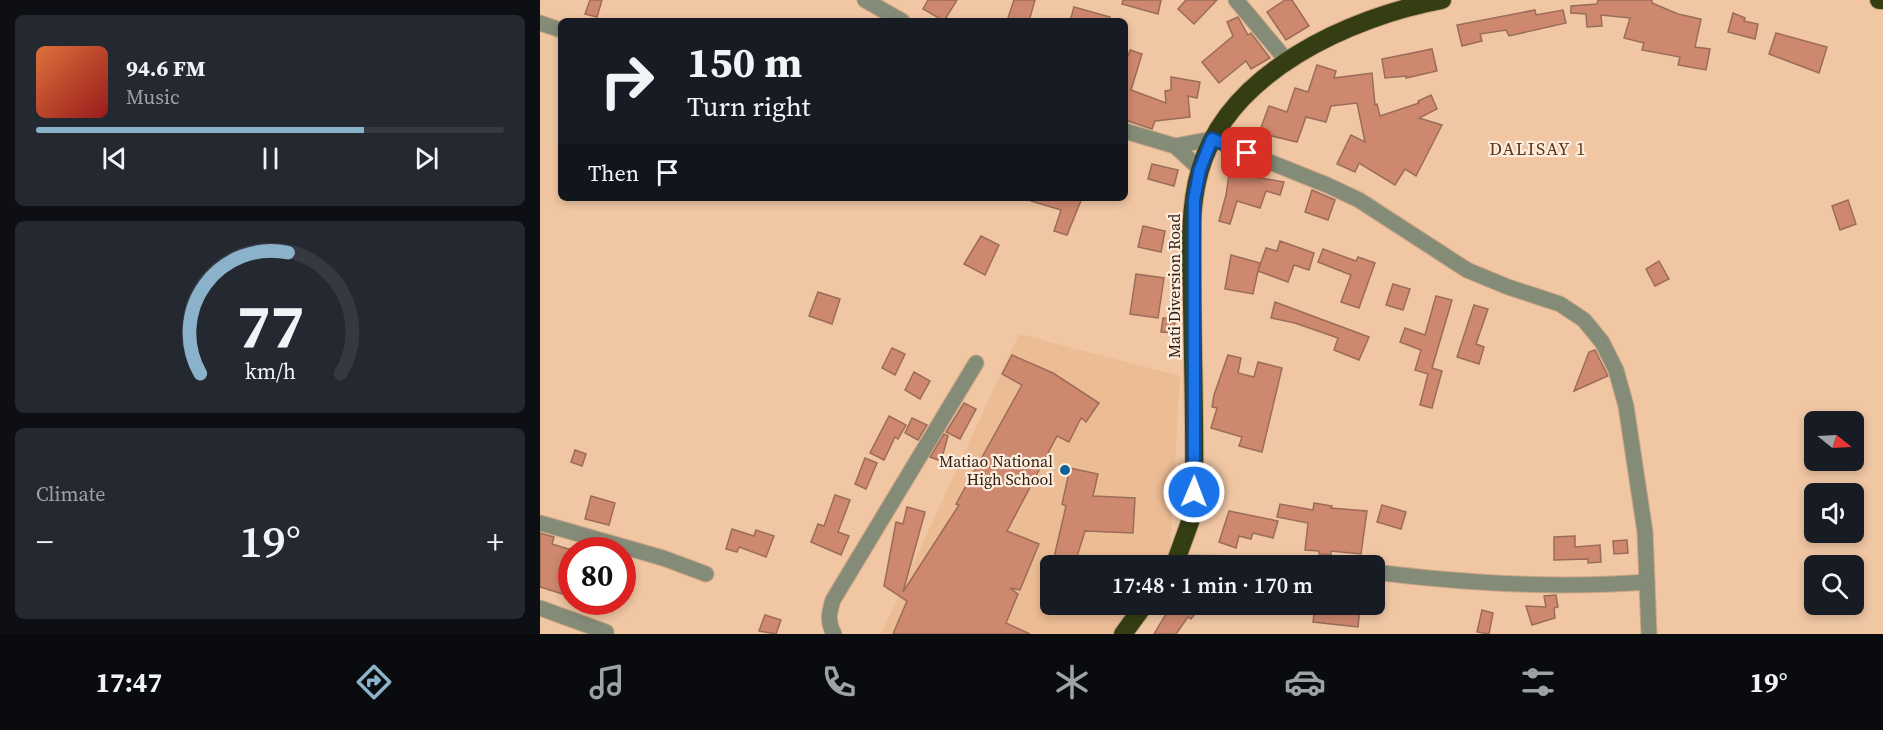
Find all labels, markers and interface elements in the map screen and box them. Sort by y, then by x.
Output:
text: 150 m [687,33,802,91]
icon: right [588,42,666,120]
text: 94.6 FM [126,53,205,83]
text: Music [126,83,180,111]
text: Turn right [687,88,811,125]
pin [1221,127,1272,178]
icon: arrive [1230,136,1263,169]
district label: DALISAY 1 [1489,136,1587,161]
icon: previous [98,142,131,175]
icon: pause [254,142,287,175]
icon: next [410,142,443,175]
icon: arrive [651,156,684,189]
text: Then [588,158,639,188]
street label: Mati Diversion Road [1163,214,1185,358]
text: 77 [236,283,304,369]
text: km/h [244,357,296,386]
north arrow [1804,411,1864,471]
map controls [1804,411,1864,615]
place label: Matiao National High School [939,450,1053,490]
position arrow [1162,460,1226,524]
marker: Matiao National High School [1058,463,1072,477]
text: Climate [36,480,105,508]
button: sound [1804,483,1864,543]
text: 19° [239,510,301,572]
text: − [36,519,54,564]
text: + [487,519,504,564]
speed limit sign: 80 [558,537,636,615]
button: search [1804,555,1864,615]
text: 17:48 · 1 min · 170 m [1112,570,1313,600]
icon: directions [353,661,395,703]
icon: music [586,661,628,703]
icon: phone [818,661,860,703]
icon: climate [1051,661,1093,703]
icon: car [1284,661,1326,703]
icon: filters [1517,661,1559,703]
text: 17:47 [95,664,162,701]
text: 19° [1749,664,1788,701]

